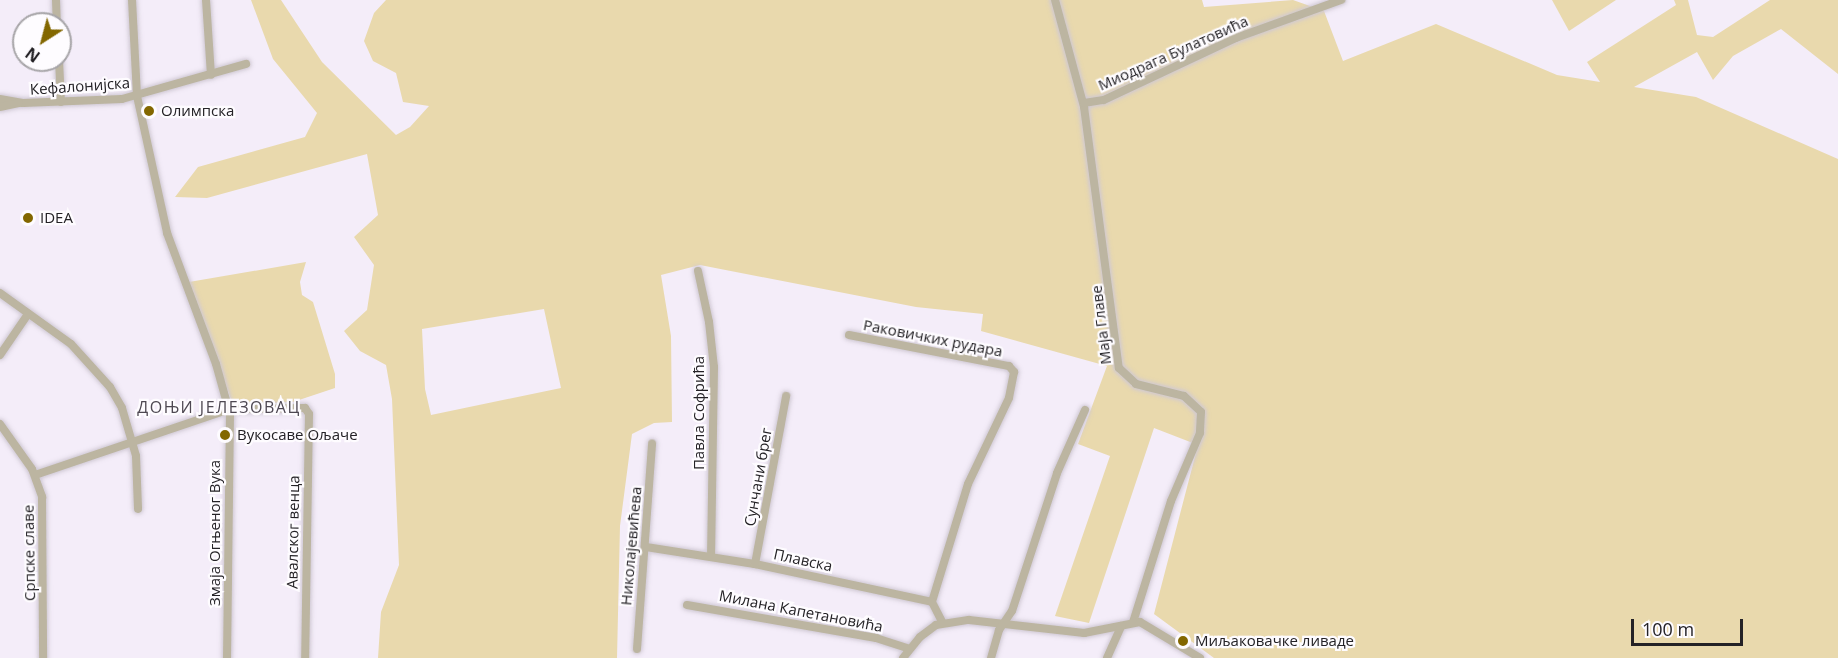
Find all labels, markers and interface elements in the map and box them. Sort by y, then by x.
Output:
north arrow [12,12,72,72]
street label: Миодрага Булатовића [1095,12,1251,94]
text: N [21,42,44,68]
street label: Кефалонијска [29,74,131,98]
place label: Олимпска [161,102,234,120]
marker: Олимпска [142,104,156,118]
place label: IDEA [40,209,73,227]
marker: IDEA [21,211,35,225]
street label: Маја Главе [1087,284,1115,366]
street label: Раковичких рудара [862,316,1004,360]
street label: Павла Софрића [690,356,708,470]
district label: ДОЊИ ЈЕЛЕЗОВАЦ [137,397,301,417]
place label: Вукосаве Ољаче [237,426,358,444]
street label: Сунчани брег [740,426,776,528]
marker: Вукосаве Ољаче [218,428,232,442]
street label: Змаја Огњеног Вука [206,460,224,606]
street label: Авалског венца [283,475,303,589]
street label: Николајевићева [617,486,645,606]
street label: Српске славе [19,505,39,601]
street label: Плавска [772,545,834,575]
street label: Милана Капетановића [718,586,884,636]
scale bar [1634,607,1746,645]
text: 100 m [1642,617,1694,641]
place label: Миљаковачке ливаде [1195,632,1354,650]
marker: Миљаковачке ливаде [1176,634,1190,648]

